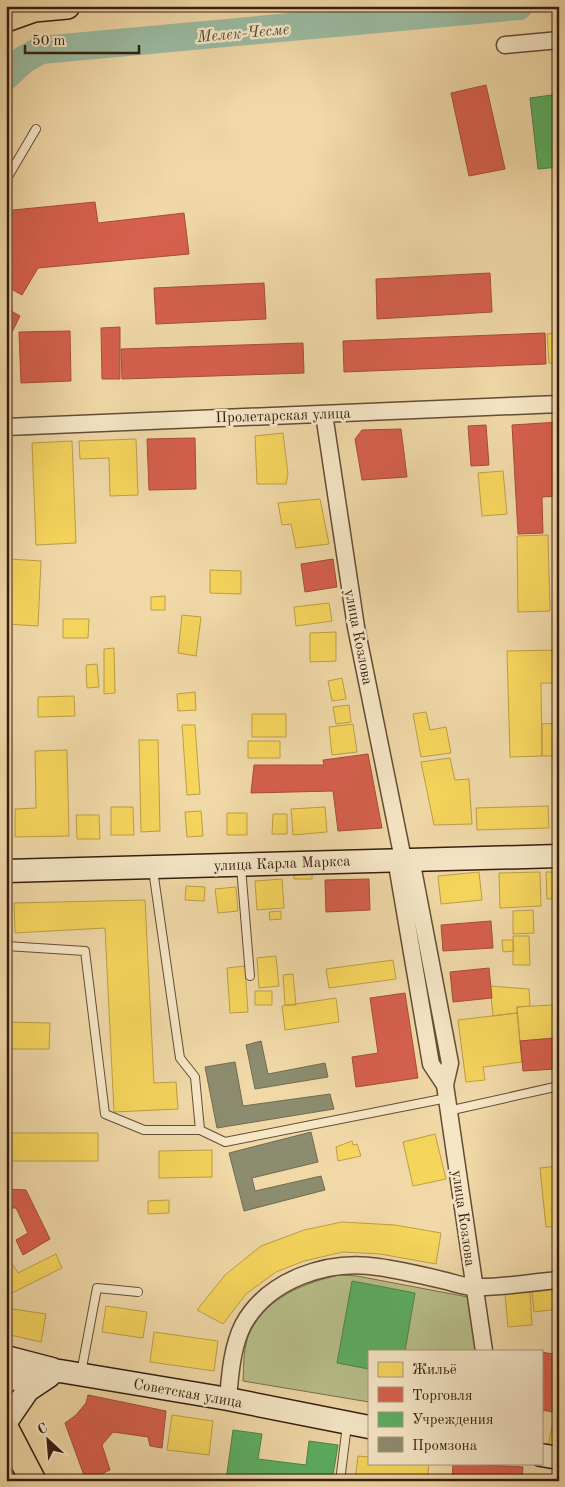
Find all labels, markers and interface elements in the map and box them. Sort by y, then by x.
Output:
scale bar [25,22,139,54]
water label: Мелек-Чесме [195,22,290,46]
text: 50 m [32,34,66,49]
street label: Пролетарская улица [215,407,352,426]
street label: улица Козлова [341,588,374,687]
street label: улица Карла Маркса [213,855,351,874]
street label: улица Козлова [448,1169,477,1268]
legend [368,1350,542,1464]
text: Жильё [412,1363,457,1378]
street label: Советская улица [132,1377,244,1412]
text: Торговля [412,1389,473,1404]
text: Учреждения [412,1413,494,1428]
north arrow [22,1414,72,1464]
text: С [36,1421,50,1438]
text: Промзона [412,1439,478,1454]

